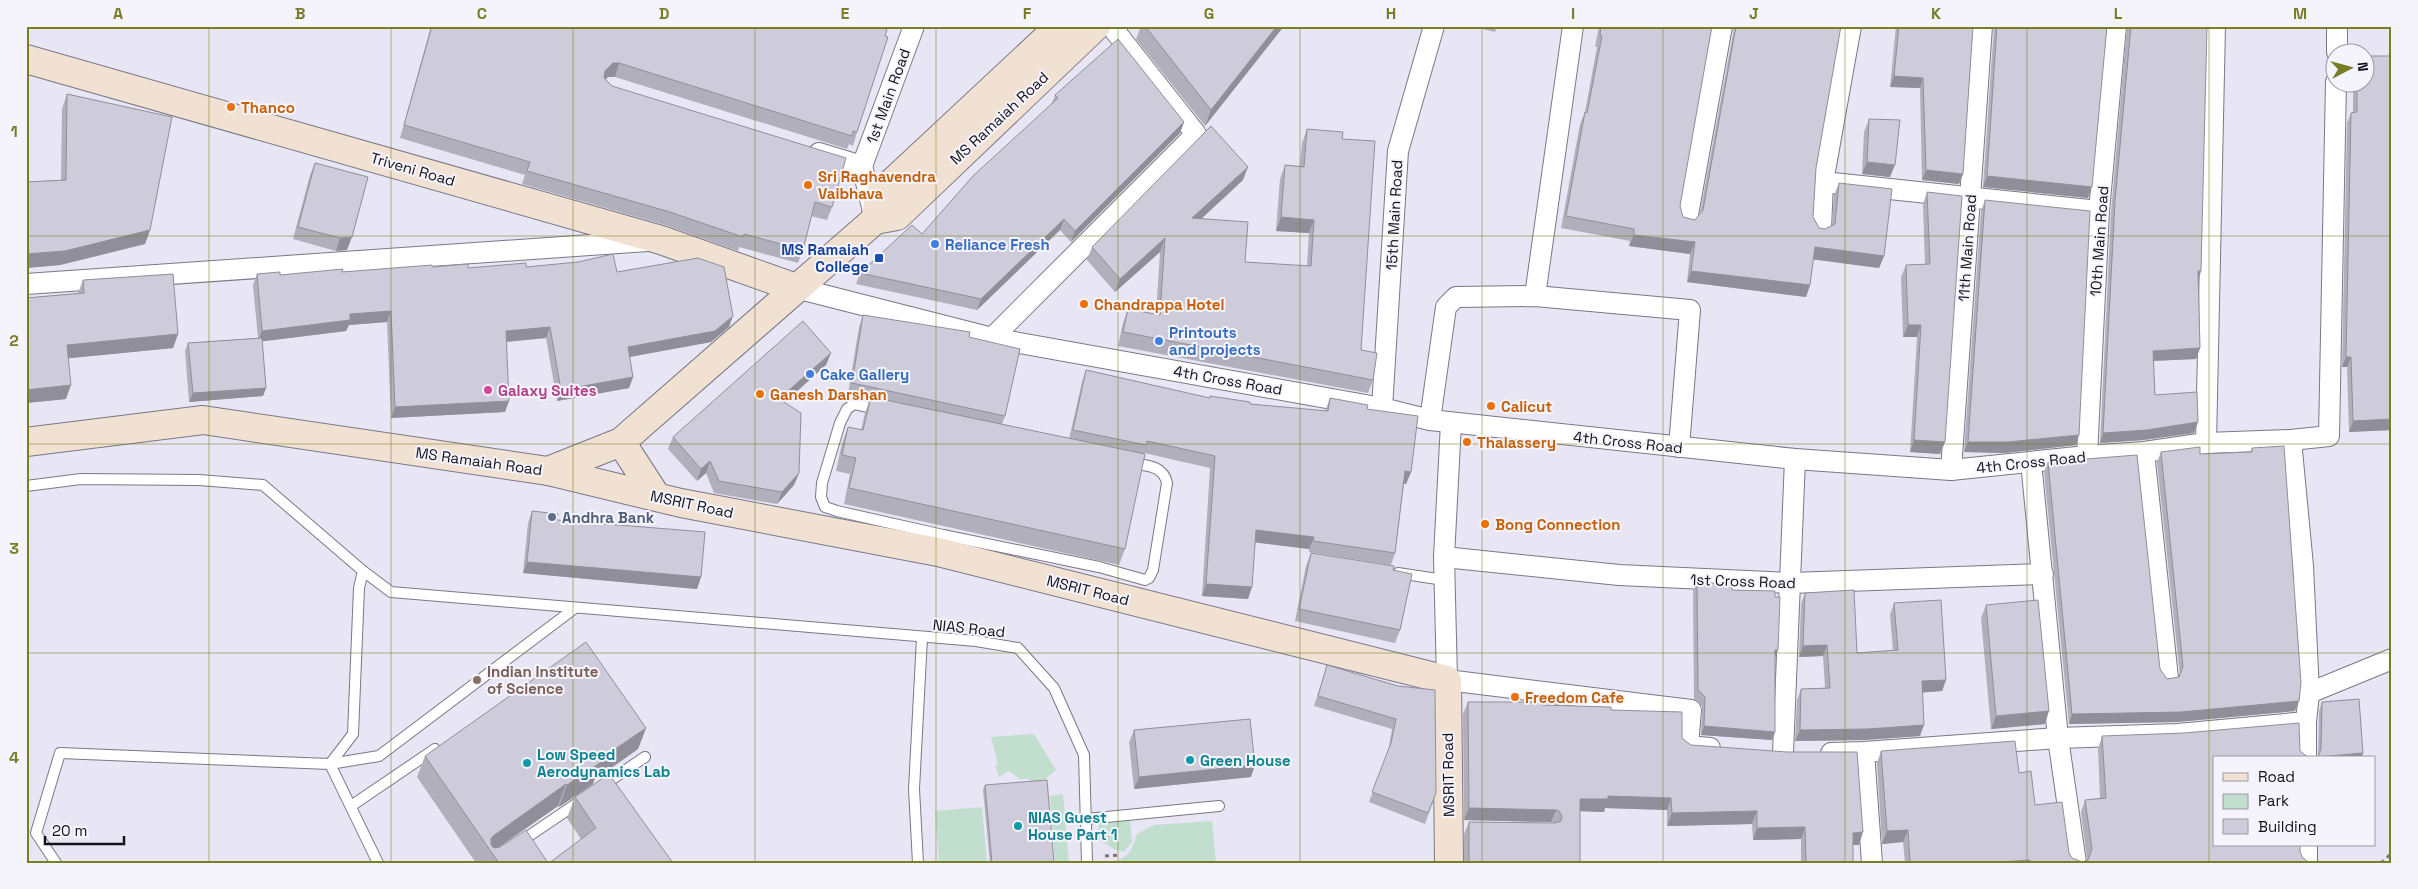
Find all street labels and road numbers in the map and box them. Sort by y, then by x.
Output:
street label: 1st Main Road [862,46,914,146]
street label: MS Ramaiah Road [946,67,1052,169]
street label: Triveni Road [368,148,458,190]
street label: 15th Main Road [1382,159,1406,271]
street label: 10th Main Road [2086,185,2112,297]
street label: 11th Main Road [1954,194,1980,302]
street label: 4th Cross Road [1172,361,1284,399]
street label: 4th Cross Road [1572,427,1684,457]
street label: MS Ramaiah Road [414,443,544,479]
street label: 4th Cross Road [1975,447,2087,477]
street label: MSRIT Road [649,486,735,522]
street label: 1st Cross Road [1690,570,1796,592]
street label: MSRIT Road [1045,571,1131,609]
street label: NIAS Road [932,615,1006,641]
street label: MSRIT Road [1438,733,1458,817]

